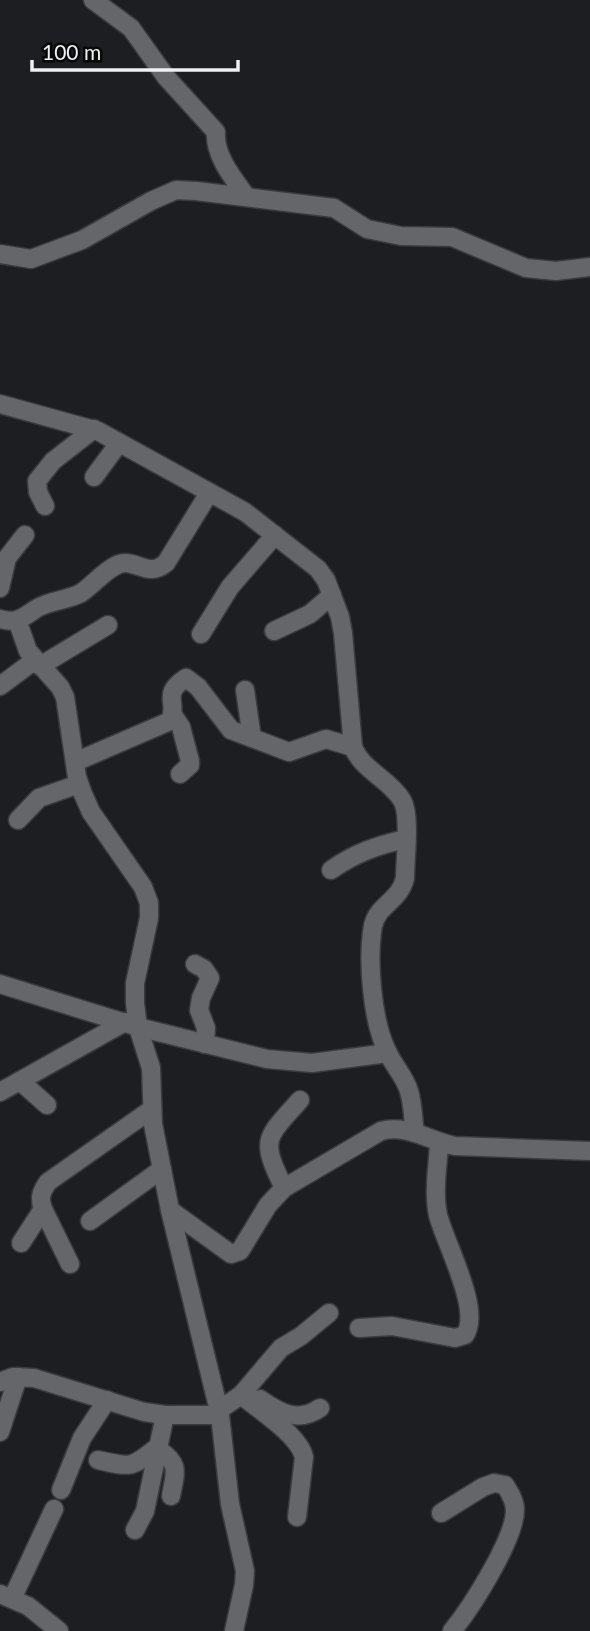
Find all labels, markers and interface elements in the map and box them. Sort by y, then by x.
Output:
scale bar [32,28,238,72]
text: 100 m [42,39,101,64]

